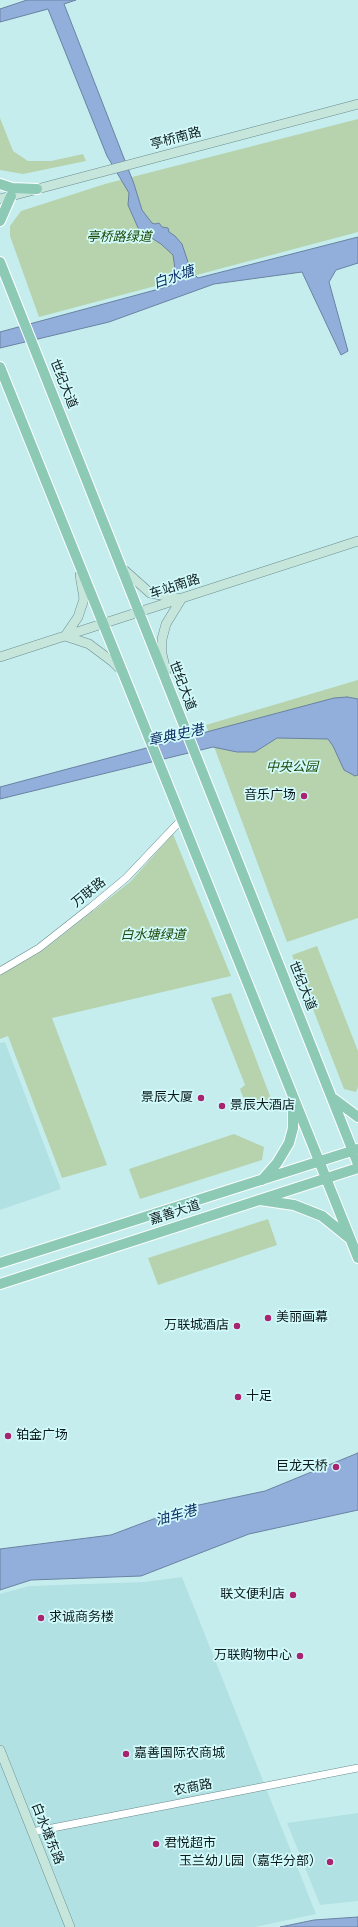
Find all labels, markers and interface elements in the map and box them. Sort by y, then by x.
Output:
street label: 亭桥南路 [149,125,203,153]
park label: 亭桥路绿道 [87,230,151,246]
water label: 白水塘 [151,263,197,293]
street label: 世纪大道 [46,357,80,411]
street label: 车站南路 [148,572,202,602]
street label: 世纪大道 [165,659,199,713]
water label: 章典史港 [147,722,205,750]
park label: 中央公园 [266,760,318,776]
place label: 音乐广场 [244,788,296,804]
marker: 音乐广场 [299,791,309,801]
street label: 万联路 [69,875,109,911]
park label: 白水塘绿道 [121,928,185,944]
street label: 世纪大道 [285,959,319,1013]
place label: 景辰大厦 [141,1090,193,1106]
marker: 景辰大厦 [196,1093,206,1103]
place label: 景辰大酒店 [230,1098,295,1114]
marker: 景辰大酒店 [217,1101,227,1111]
street label: 嘉善大道 [148,1198,202,1228]
place label: 美丽画幕 [276,1310,328,1326]
marker: 美丽画幕 [263,1313,273,1323]
place label: 万联城酒店 [164,1318,229,1334]
marker: 万联城酒店 [232,1321,242,1331]
place label: 十足 [246,1389,272,1405]
marker: 十足 [233,1392,243,1402]
place label: 铂金广场 [16,1428,68,1444]
marker: 铂金广场 [3,1431,13,1441]
place label: 巨龙天桥 [276,1459,328,1475]
marker: 巨龙天桥 [331,1462,341,1472]
water label: 油车港 [154,1502,198,1530]
place label: 联文便利店 [220,1587,285,1603]
marker: 联文便利店 [288,1590,298,1600]
place label: 求诚商务楼 [49,1610,114,1626]
marker: 求诚商务楼 [36,1613,46,1623]
place label: 万联购物中心 [214,1648,292,1664]
marker: 万联购物中心 [295,1651,305,1661]
place label: 嘉善国际农商城 [134,1746,225,1762]
marker: 嘉善国际农商城 [121,1749,131,1759]
street label: 农商路 [172,1777,214,1799]
street label: 白水塘东路 [28,1801,66,1867]
place label: 君悦超市 [164,1836,216,1852]
marker: 君悦超市 [151,1839,161,1849]
place label: 玉兰幼儿园（嘉华分部） [179,1854,322,1870]
marker: 玉兰幼儿园（嘉华分部） [325,1857,335,1867]

